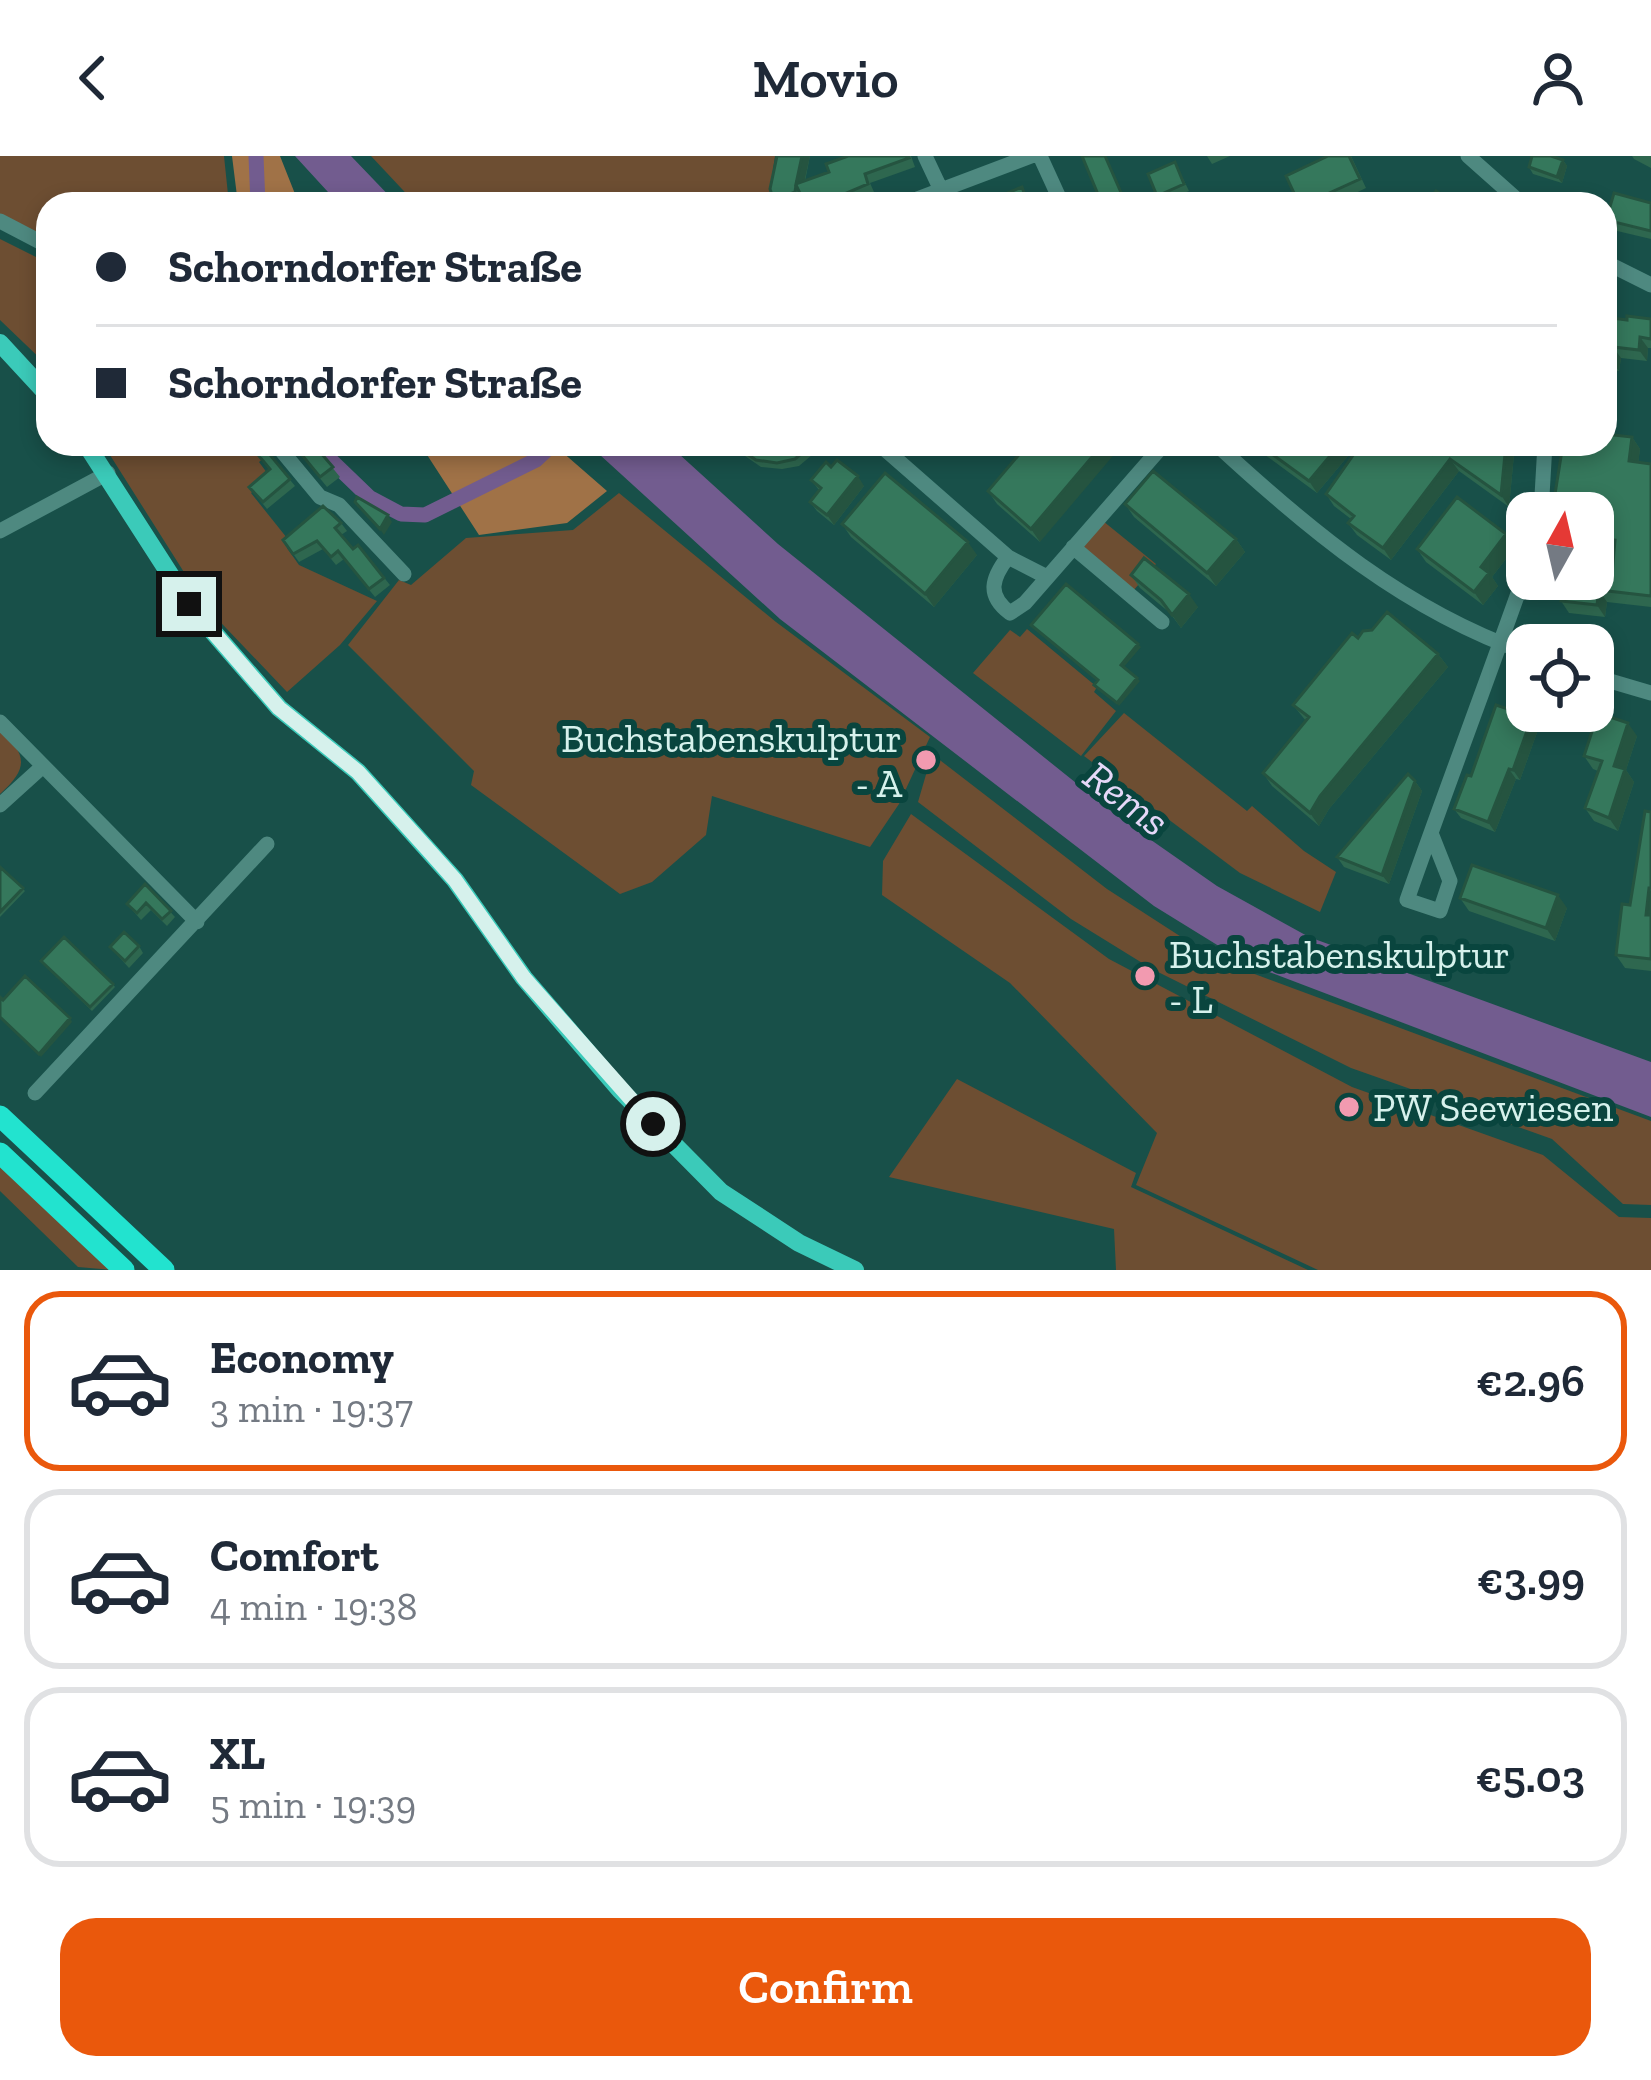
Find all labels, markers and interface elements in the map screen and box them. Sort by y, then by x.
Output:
icon: back [60,45,126,111]
icon: person [1525,45,1591,111]
text: Movio [752,46,899,111]
text: Schorndorfer Straße [168,240,582,294]
text: Schorndorfer Straße [168,356,582,410]
north arrow [1506,492,1614,600]
map controls [1506,492,1614,732]
route end [162,577,216,631]
button: locate [1506,624,1614,732]
place label: Buchstabenskulptur - A [561,715,903,807]
marker: Buchstabenskulptur - A [913,747,939,773]
water label: Rems [1074,750,1179,847]
place label: Buchstabenskulptur - L [1169,931,1510,1023]
marker: Buchstabenskulptur - L [1132,963,1158,989]
place label: PW Seewiesen [1373,1084,1613,1131]
marker: PW Seewiesen [1336,1094,1362,1120]
route start [626,1097,680,1151]
icon: car [66,1327,174,1435]
text: Economy [210,1331,394,1385]
text: €2.96 [1476,1354,1585,1408]
text: 3 min · 19:37 [210,1385,413,1432]
icon: car [66,1525,174,1633]
text: Comfort [210,1529,378,1583]
text: €3.99 [1477,1552,1585,1606]
text: 4 min · 19:38 [210,1583,418,1630]
icon: car [66,1723,174,1831]
text: XL [210,1727,265,1781]
text: €5.03 [1476,1750,1585,1804]
text: 5 min · 19:39 [210,1781,416,1828]
button: Confirm [60,1918,1591,2056]

